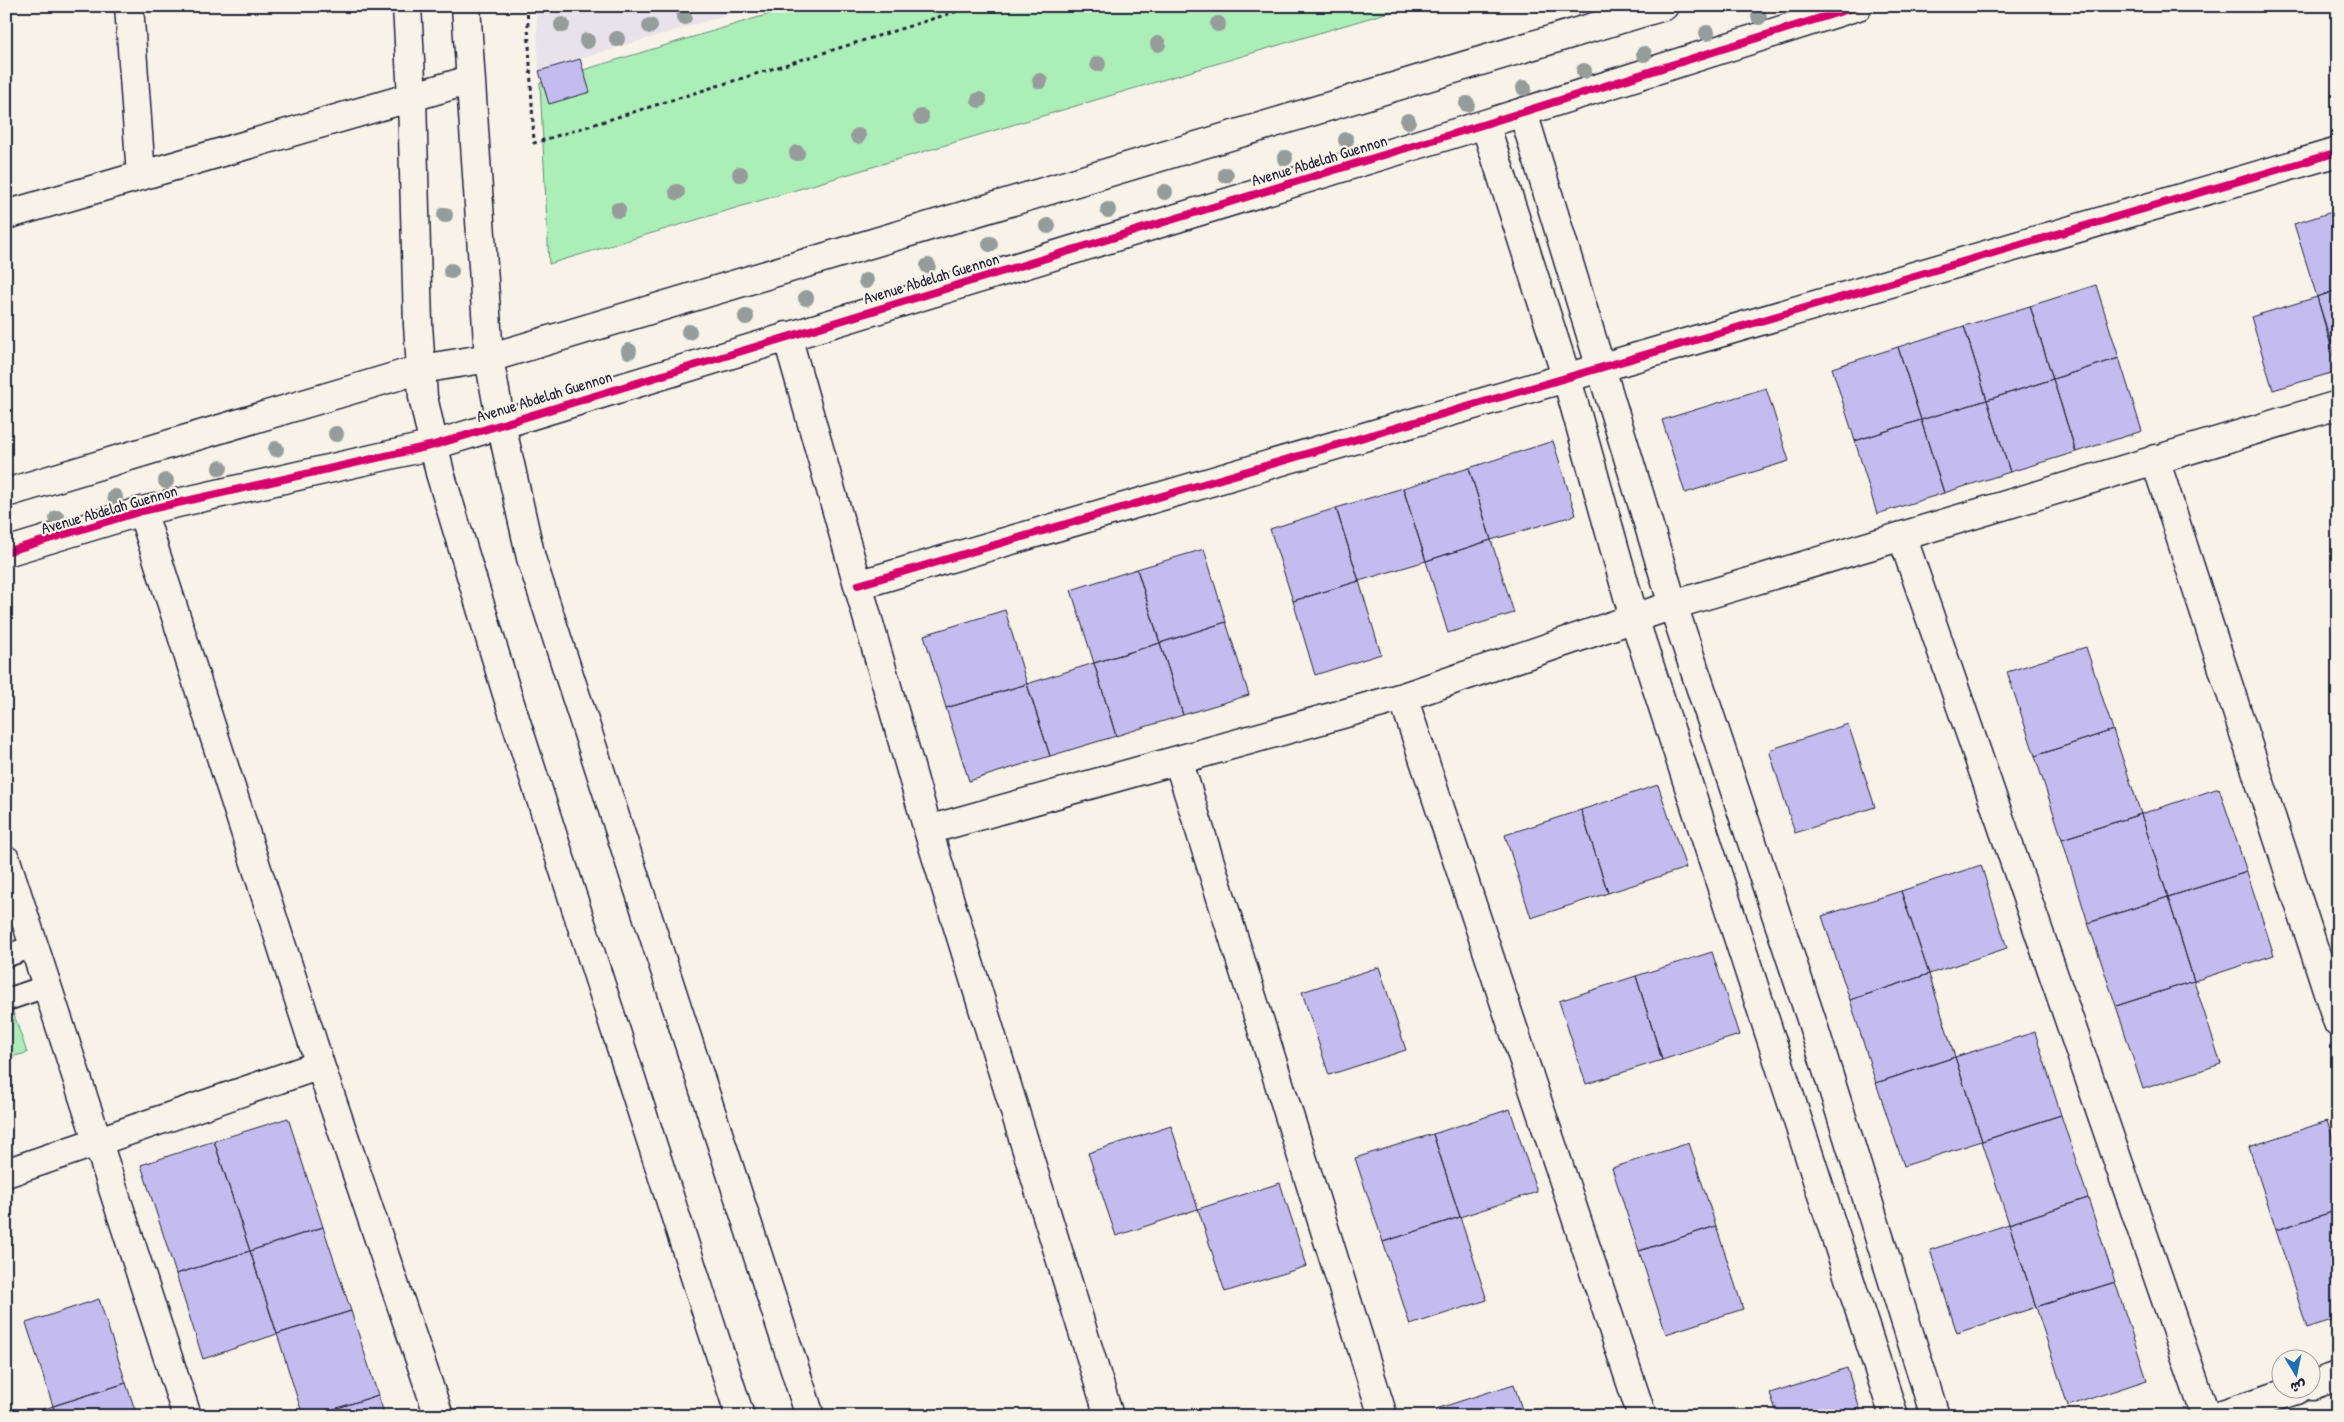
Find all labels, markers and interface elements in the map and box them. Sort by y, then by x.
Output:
street label: Avenue Abdelah Guennon [1248,129,1390,191]
street label: Avenue Abdelah Guennon [860,247,1002,309]
street label: Avenue Abdelah Guennon [473,365,615,427]
street label: Avenue Abdelah Guennon [38,479,180,539]
north arrow [2272,1350,2322,1400]
text: ش [2289,1377,2308,1398]

